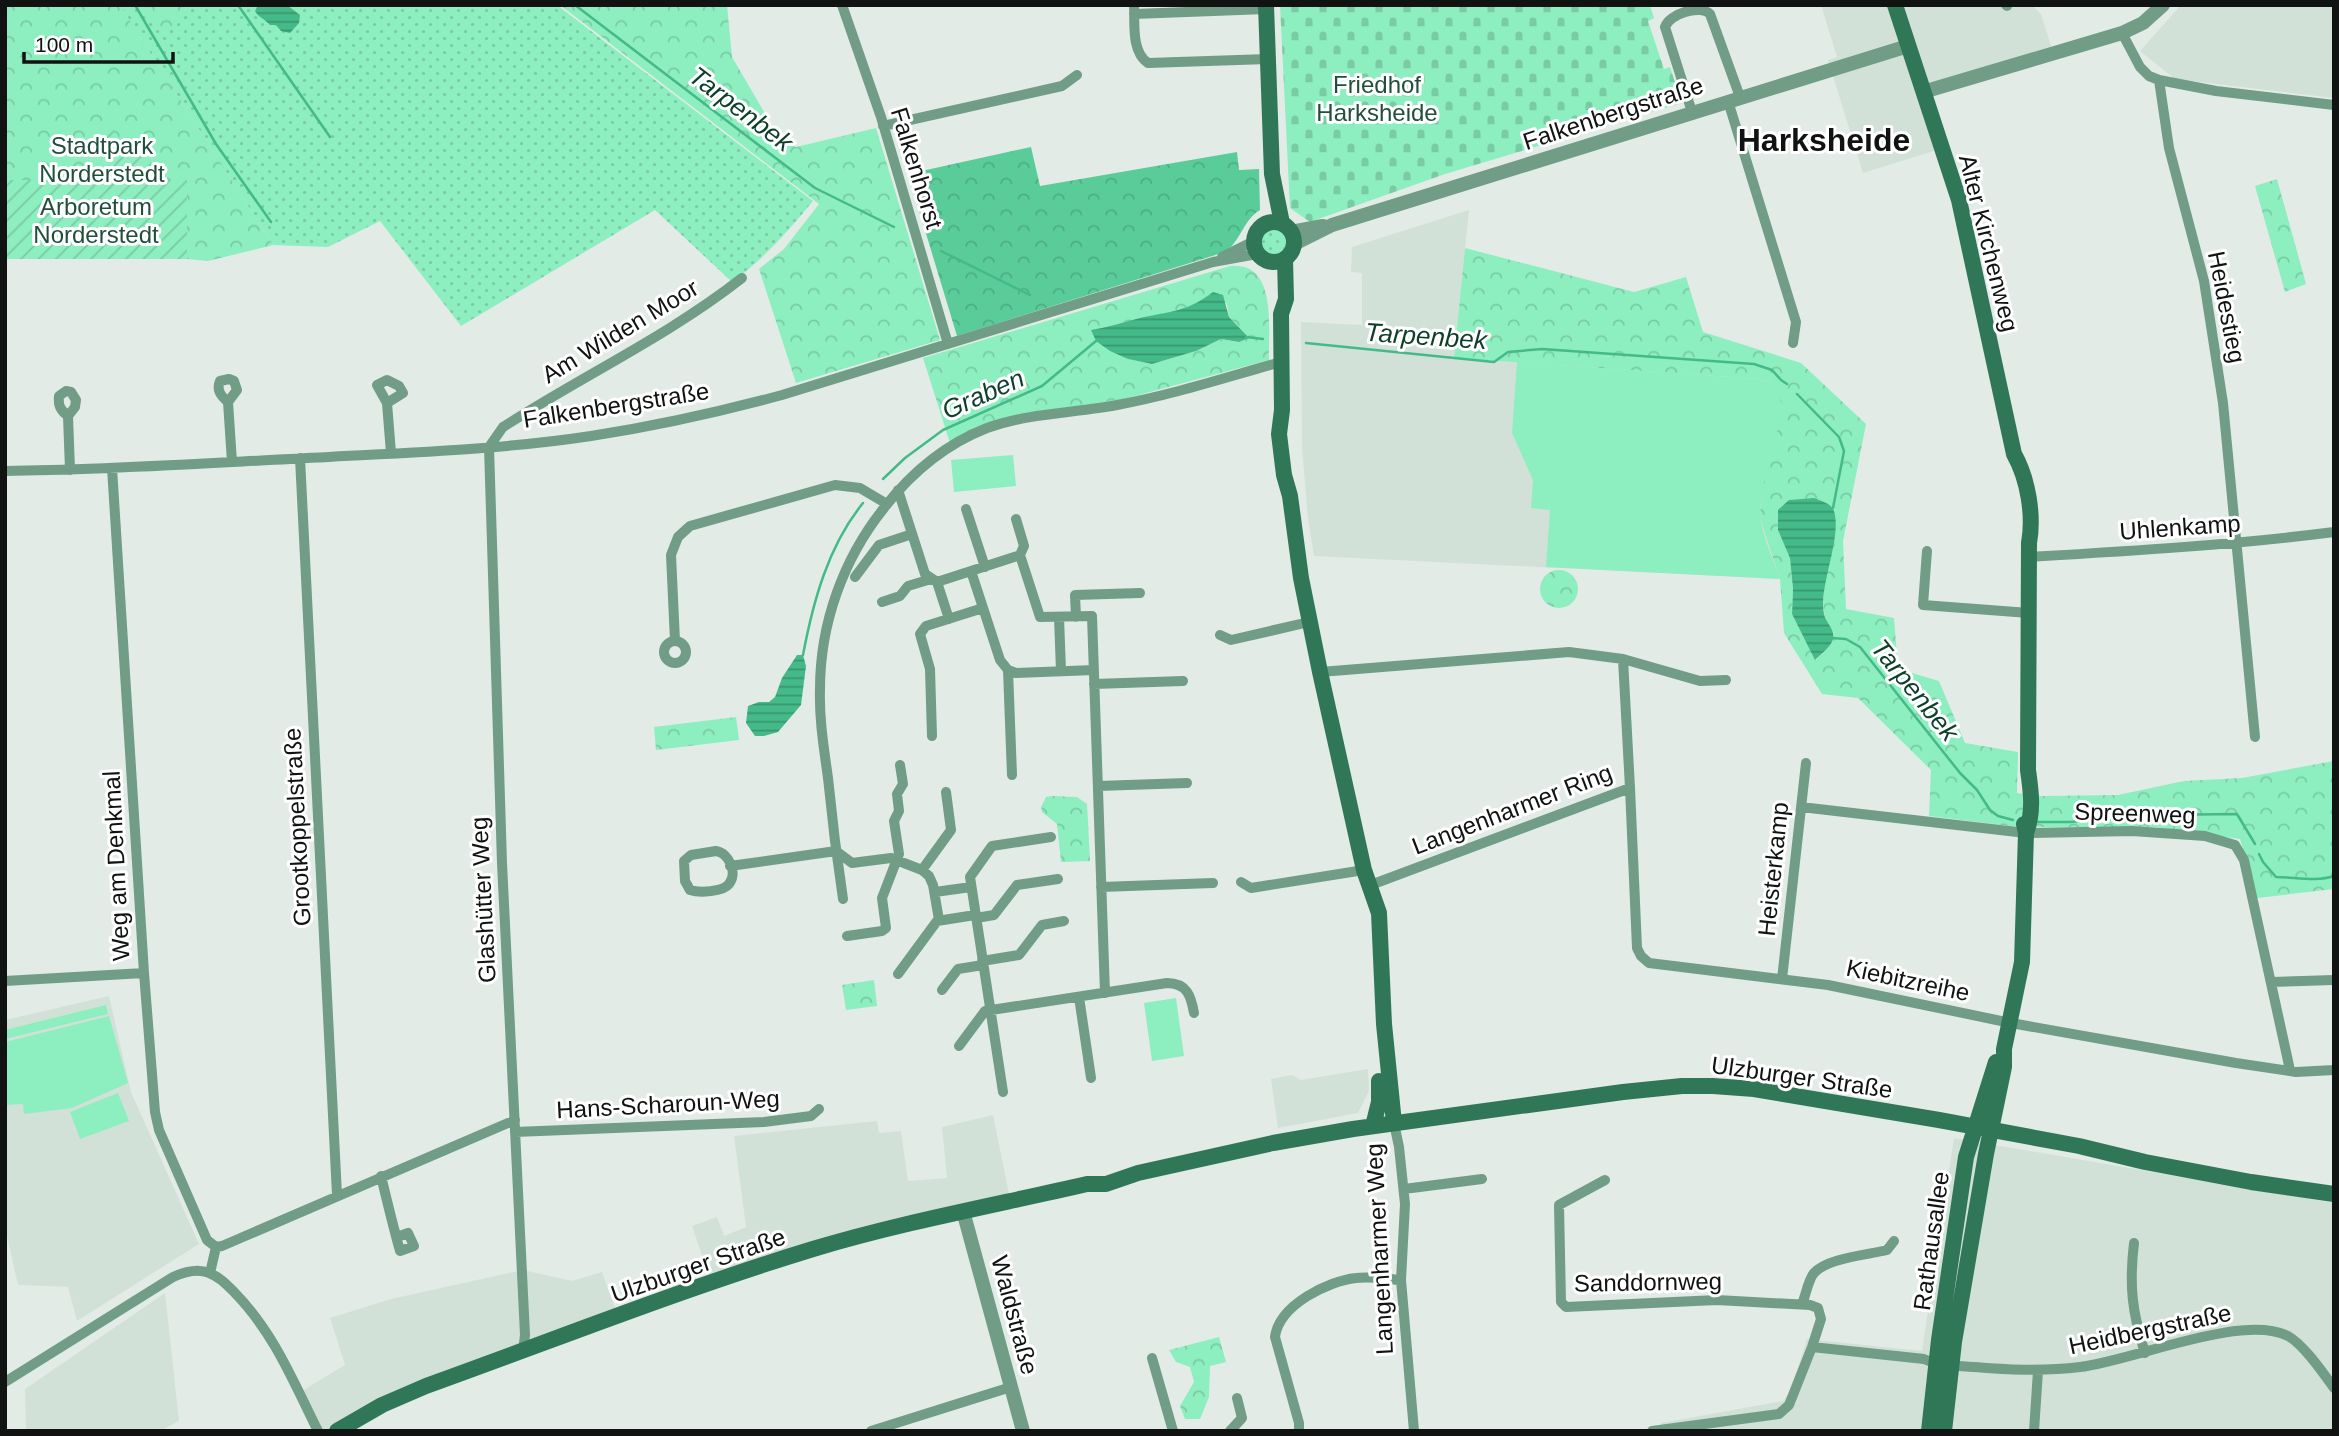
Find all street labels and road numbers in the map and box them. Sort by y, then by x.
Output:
street label: Falkenbergstraße [1519,71,1707,155]
street label: Falkenhorst [886,104,948,232]
street label: Alter Kirchenweg [1954,152,2024,334]
street label: Heidestieg [2203,249,2251,365]
street label: Am Wilden Moor [537,274,703,388]
street label: Falkenbergstraße [521,377,711,433]
street label: Uhlenkamp [2119,509,2241,545]
street label: Grootkoppelstraße [278,727,316,927]
street label: Langenharmer Ring [1408,758,1616,860]
street label: Weg am Denkmal [98,770,134,962]
street label: Spreenweg [2074,797,2196,829]
street label: Heisterkamp [1753,801,1793,937]
street label: Glashütter Weg [465,816,501,984]
street label: Kiebitzreihe [1844,954,1972,1006]
street label: Ulzburger Straße [1710,1051,1894,1103]
street label: Hans-Scharoun-Weg [556,1085,780,1123]
street label: Langenharmer Weg [1360,1143,1398,1355]
street label: Rathausallee [1908,1170,1954,1312]
street label: Ulzburger Straße [607,1222,789,1308]
street label: Waldstraße [986,1253,1044,1377]
street label: Sanddornweg [1574,1267,1722,1297]
street label: Heidbergstraße [2066,1299,2234,1359]

